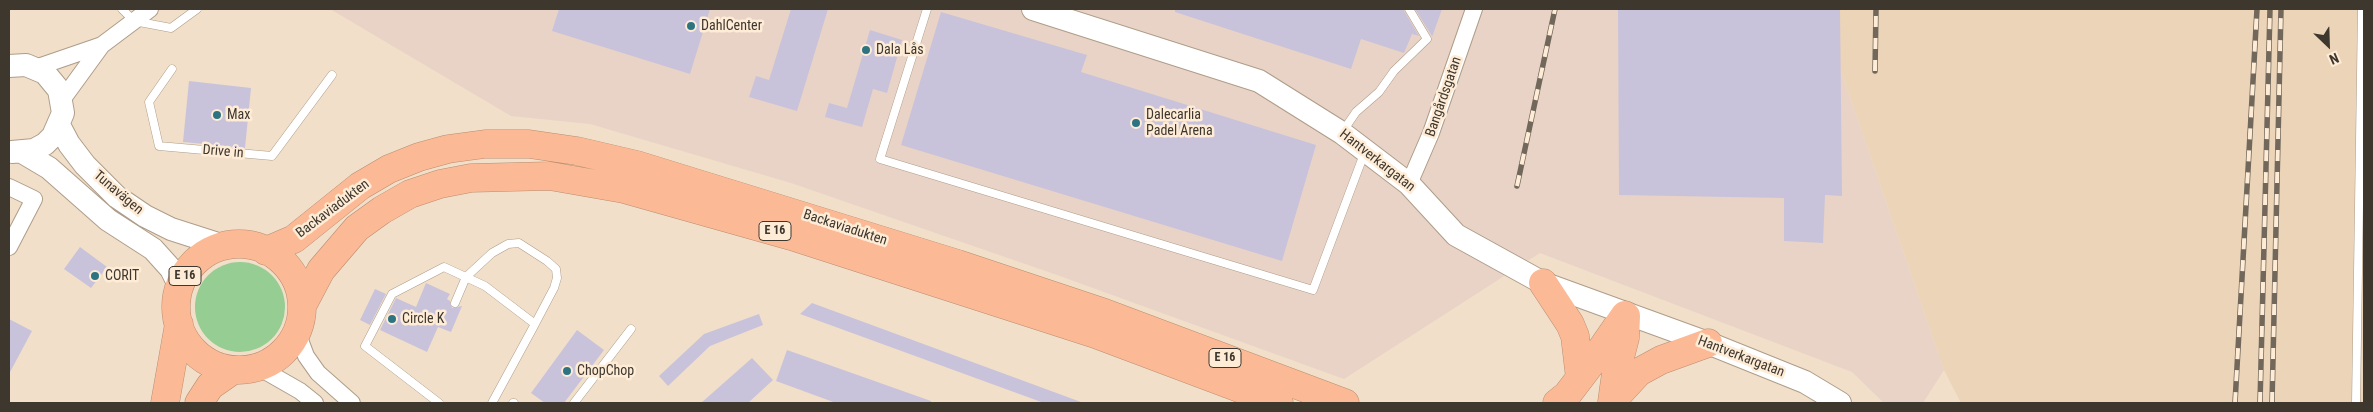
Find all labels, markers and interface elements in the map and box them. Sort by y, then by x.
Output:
place label: DahlCenter [701,18,762,34]
marker: DahlCenter [685,20,697,32]
north arrow [2303,20,2353,70]
place label: Dala Lås [876,42,924,58]
marker: Dala Lås [860,44,872,56]
text: N [2327,50,2341,68]
street label: Bangårdsgatan [1422,55,1466,139]
place label: Max [227,107,250,123]
place label: Dalecarlia Padel Arena [1146,107,1213,140]
marker: Max [211,109,223,121]
marker: Dalecarlia Padel Arena [1130,117,1142,129]
street label: Hantverkargatan [1336,126,1418,196]
street label: Drive in [202,142,244,162]
street label: Tunavägen [90,167,146,219]
street label: Backaviadukten [293,176,373,242]
street label: Backaviadukten [801,207,889,249]
road number: E 16 [759,222,791,240]
road number: E 16 [169,266,201,286]
place label: CORIT [105,268,139,284]
marker: CORIT [89,270,101,282]
place label: Circle K [402,311,444,327]
marker: Circle K [386,313,398,325]
street label: Hantverkargatan [1695,333,1787,381]
road number: E 16 [1209,348,1241,368]
place label: ChopChop [577,363,634,379]
marker: ChopChop [561,365,573,377]

